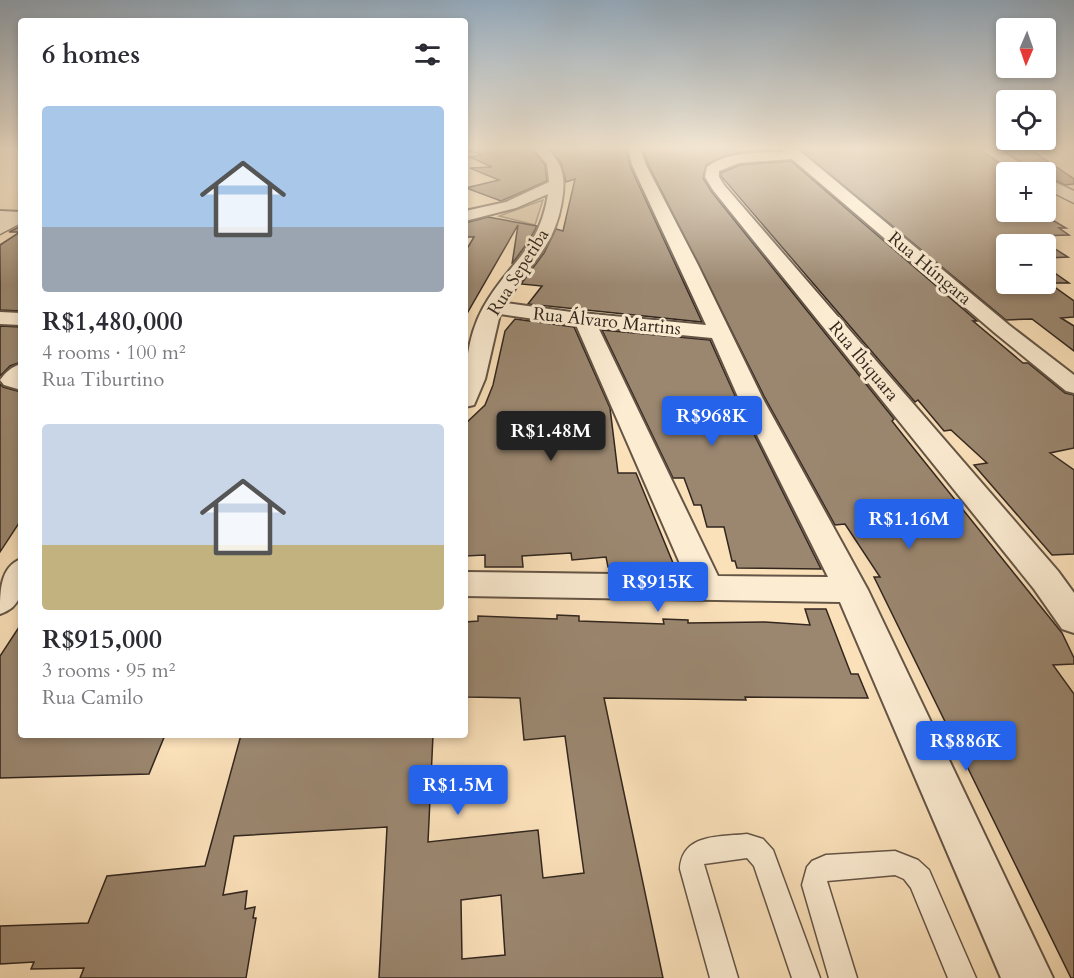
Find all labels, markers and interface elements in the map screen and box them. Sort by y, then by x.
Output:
north arrow [996,18,1056,78]
map controls [996,18,1056,294]
text: 6 homes [42,37,140,72]
icon: filters [411,38,444,71]
button: locate [996,90,1056,150]
icon: home [189,145,297,253]
button: + [996,162,1056,222]
street label: Rua Sepetiba [482,224,555,320]
street label: Rua Húngara [882,226,977,311]
button: − [996,234,1056,294]
street label: Rua Álvaro Martins [532,301,682,342]
text: R$1,480,000 [42,304,183,339]
street label: Rua Ibiquara [823,316,905,407]
text: 4 rooms · 100 m² [42,339,186,366]
text: Rua Tiburtino [42,366,164,393]
pin: R$968K [663,396,761,447]
text: R$968K [676,402,748,429]
pin: R$1.48M [496,411,606,462]
text: R$1.48M [511,417,591,444]
icon: home [189,463,297,571]
pin: R$1.16M [854,499,964,550]
text: R$1.16M [869,505,949,532]
pin: R$915K [609,562,707,613]
text: R$915K [622,568,694,595]
text: R$915,000 [42,622,162,657]
text: 3 rooms · 95 m² [42,657,175,684]
text: Rua Camilo [42,684,143,711]
pin: R$886K [917,721,1015,772]
text: R$886K [930,727,1002,754]
pin: R$1.5M [409,765,507,816]
text: R$1.5M [423,771,493,798]

